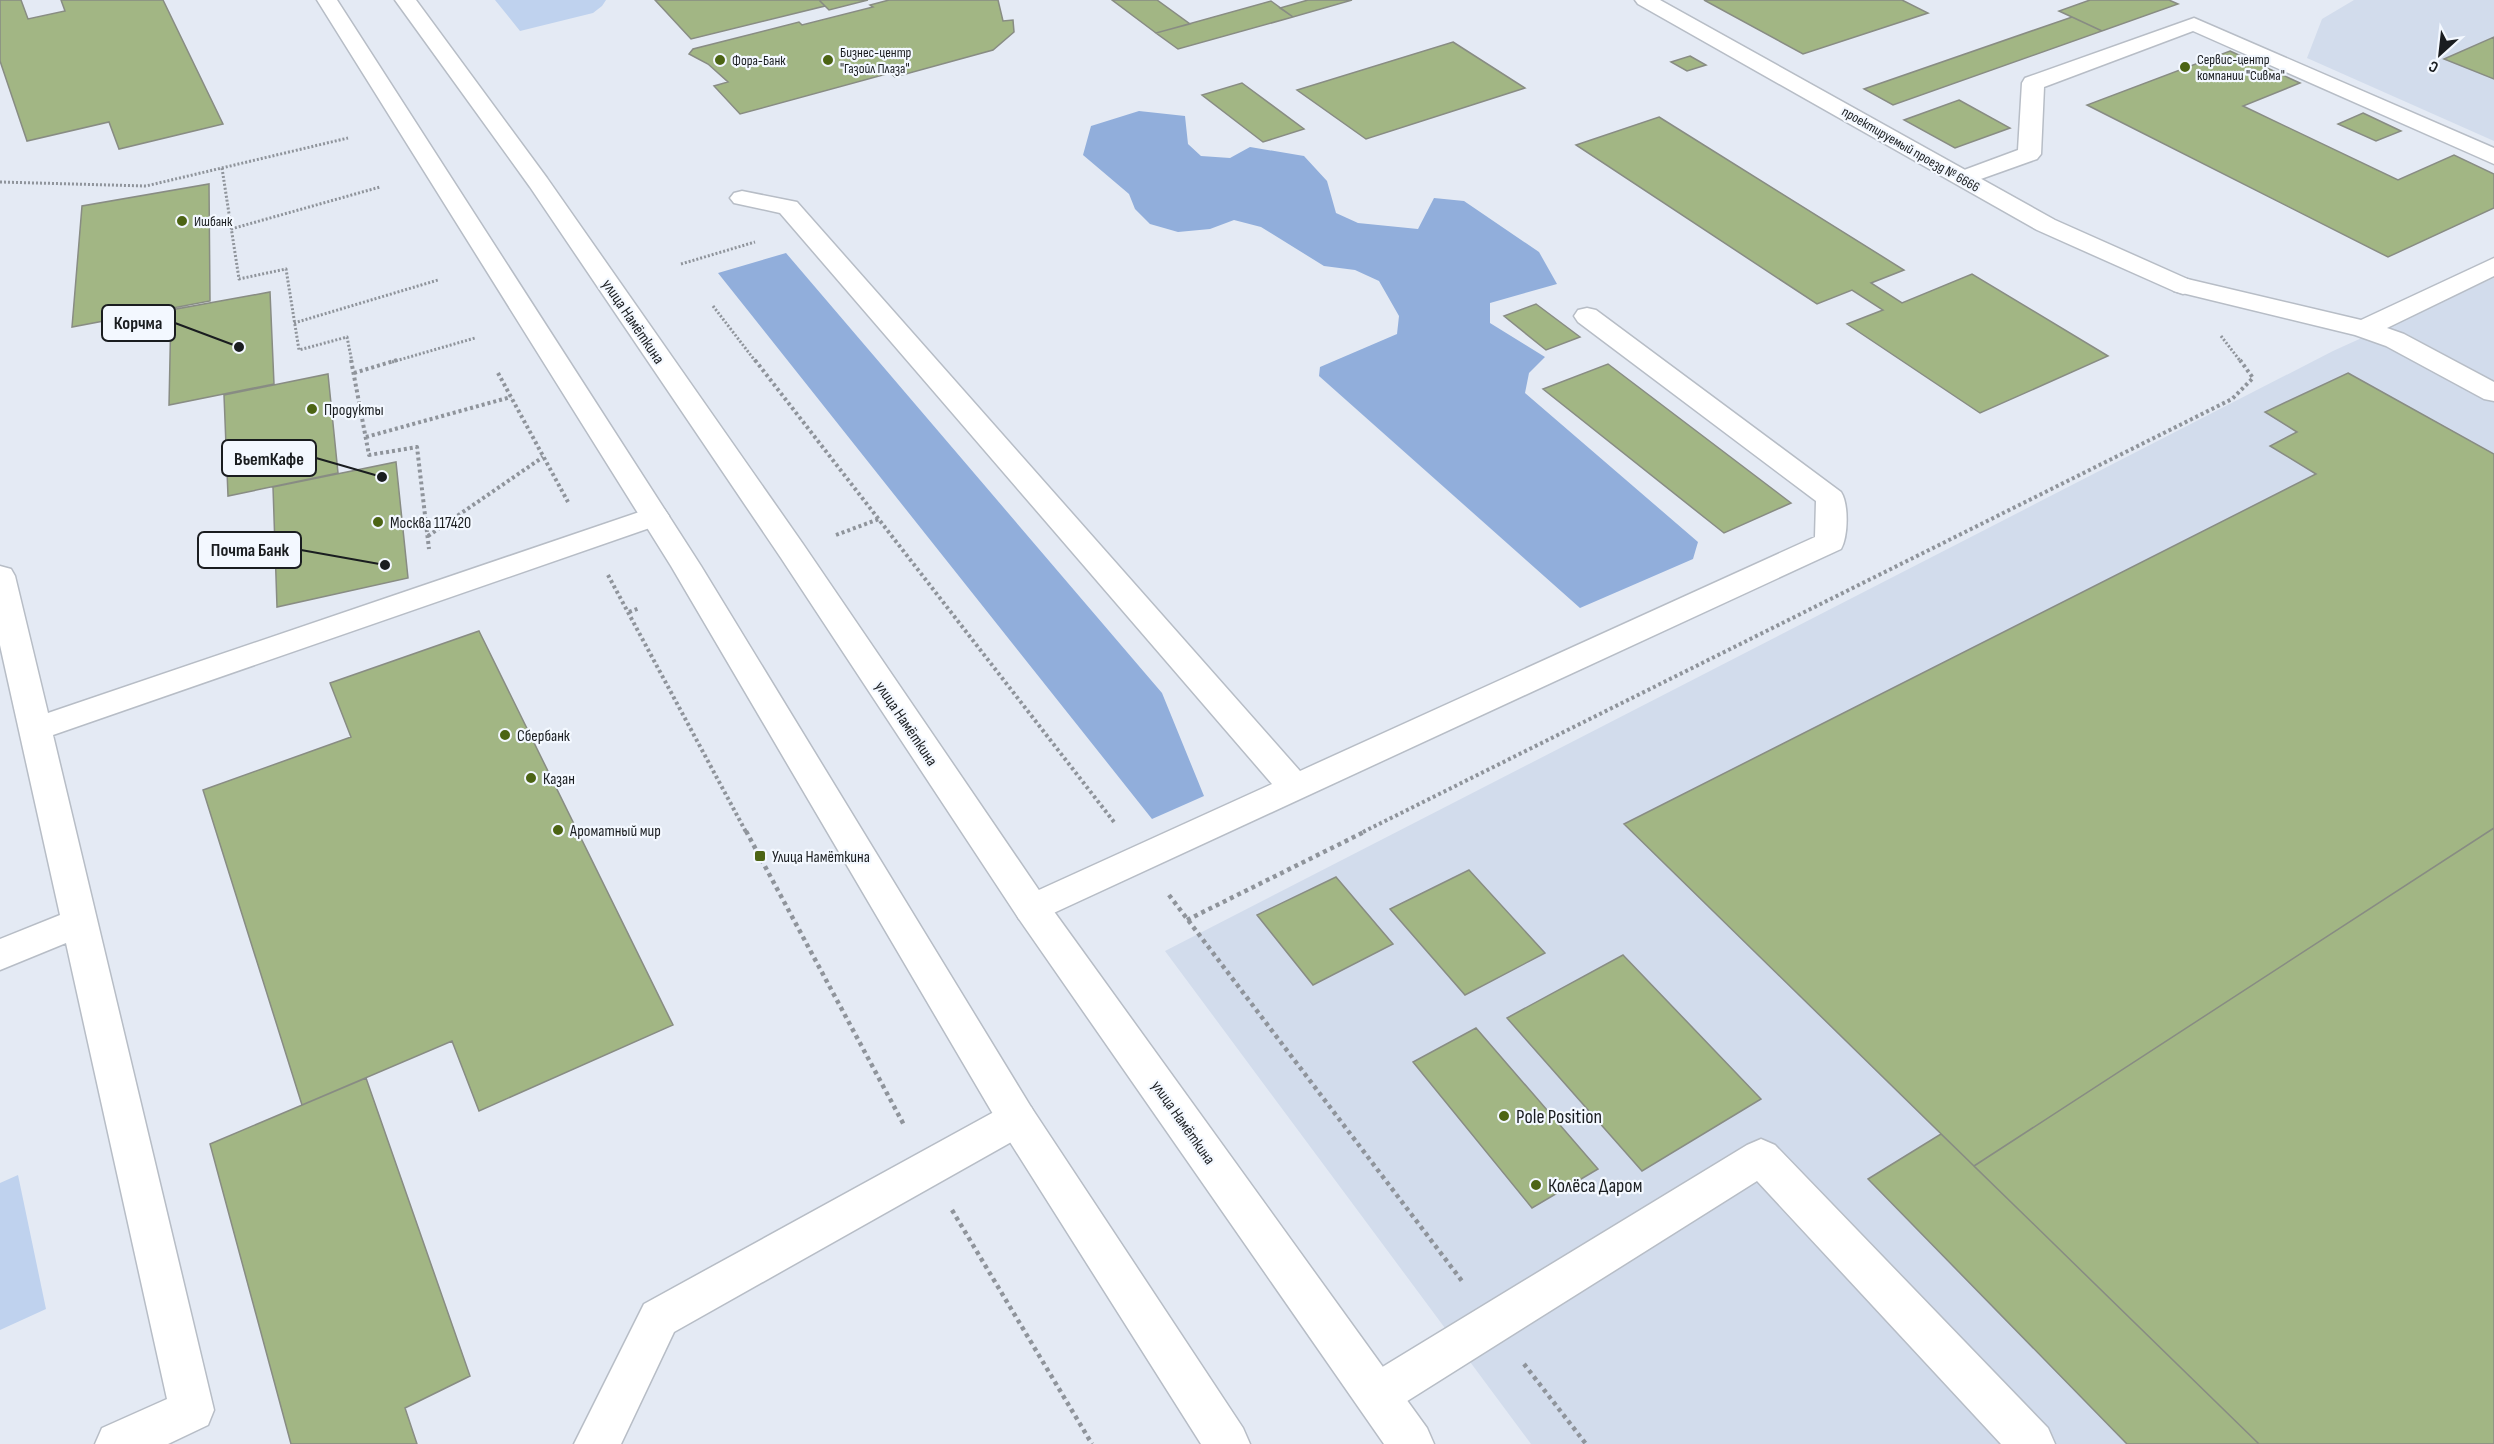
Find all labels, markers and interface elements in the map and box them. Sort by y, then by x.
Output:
north arrow [2410,24,2470,84]
place label: Бизнес-центр "Газойл Плаза" [840,44,912,77]
place label: Сервис-центр компании "Сивма" [2197,51,2285,84]
place label: Фора-Банк [732,52,786,69]
marker: Фора-Банк [713,53,727,67]
marker: Бизнес-центр "Газойл Плаза" [821,53,835,67]
text: С [2426,56,2442,76]
marker: Сервис-центр компании "Сивма" [2178,60,2192,74]
street label: проектируемый проезд № 6666 [1839,103,1983,196]
place label: Ишбанк [194,213,233,230]
marker: Ишбанк [175,214,189,228]
street label: улица Намёткина [597,276,668,368]
callout: Корчма [102,305,175,341]
text: Корчма [114,313,162,334]
place label: Продукты [324,401,384,420]
marker: Продукты [305,402,319,416]
callout: ВьетКафе [222,440,316,476]
text: ВьетКафе [234,449,304,470]
place label: Москва 117420 [390,514,471,533]
marker: Москва 117420 [371,515,385,529]
callout: Почта Банк [198,532,301,568]
text: Почта Банк [211,540,290,561]
street label: улица Намёткина [870,678,941,770]
place label: Сбербанк [517,727,571,746]
marker: Сбербанк [498,728,512,742]
place label: Казан [543,770,575,789]
marker: Казан [524,771,538,785]
place label: Ароматный мир [569,822,661,841]
marker: Ароматный мир [551,823,565,837]
place label: Улица Намёткина [772,848,870,867]
marker: Улица Намёткина [753,849,767,863]
street label: улица Намёткина [1147,1077,1219,1169]
place label: Pole Position [1516,1105,1602,1129]
marker: Pole Position [1497,1109,1511,1123]
place label: Колёса Даром [1548,1174,1642,1198]
marker: Колёса Даром [1529,1178,1543,1192]

